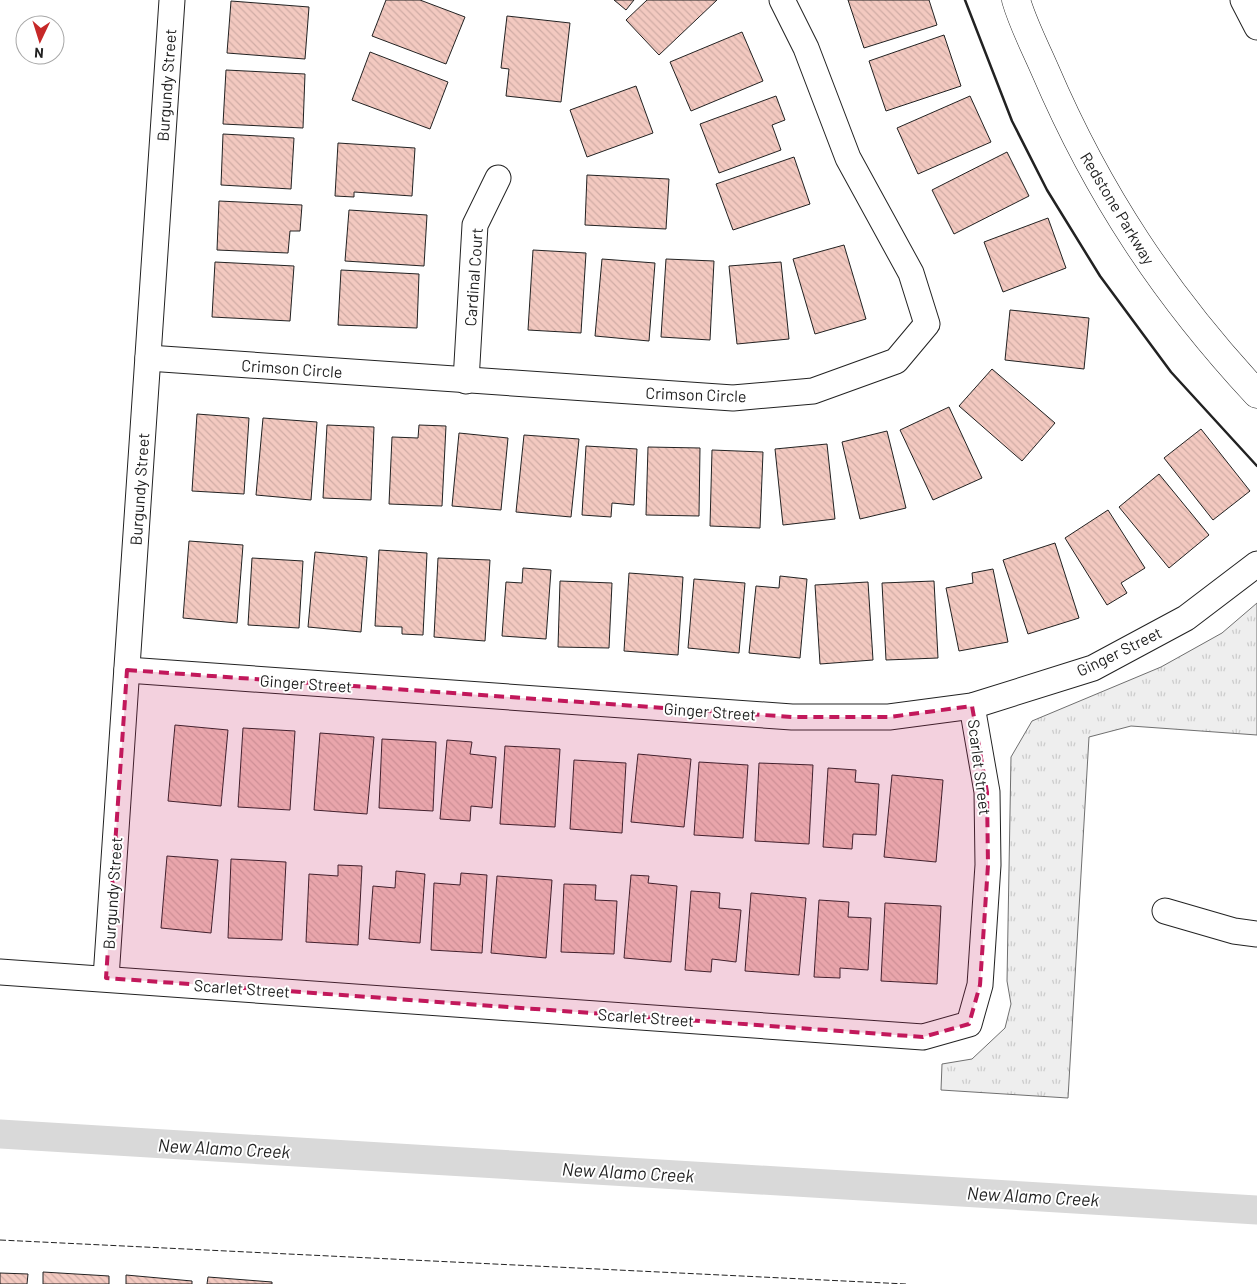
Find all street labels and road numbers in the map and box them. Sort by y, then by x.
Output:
street label: Burgundy Street [153,28,179,142]
street label: Redstone Parkway [1077,148,1159,268]
street label: Cardinal Court [460,227,486,327]
street label: Crimson Circle [241,355,343,381]
street label: Crimson Circle [645,383,747,405]
street label: Burgundy Street [126,432,152,546]
street label: Ginger Street [1073,622,1165,680]
street label: Ginger Street [259,670,353,696]
street label: Ginger Street [663,698,757,724]
street label: Scarlet Street [965,718,995,816]
street label: Burgundy Street [99,836,125,950]
street label: Scarlet Street [193,975,291,1001]
street label: Scarlet Street [597,1004,695,1030]

